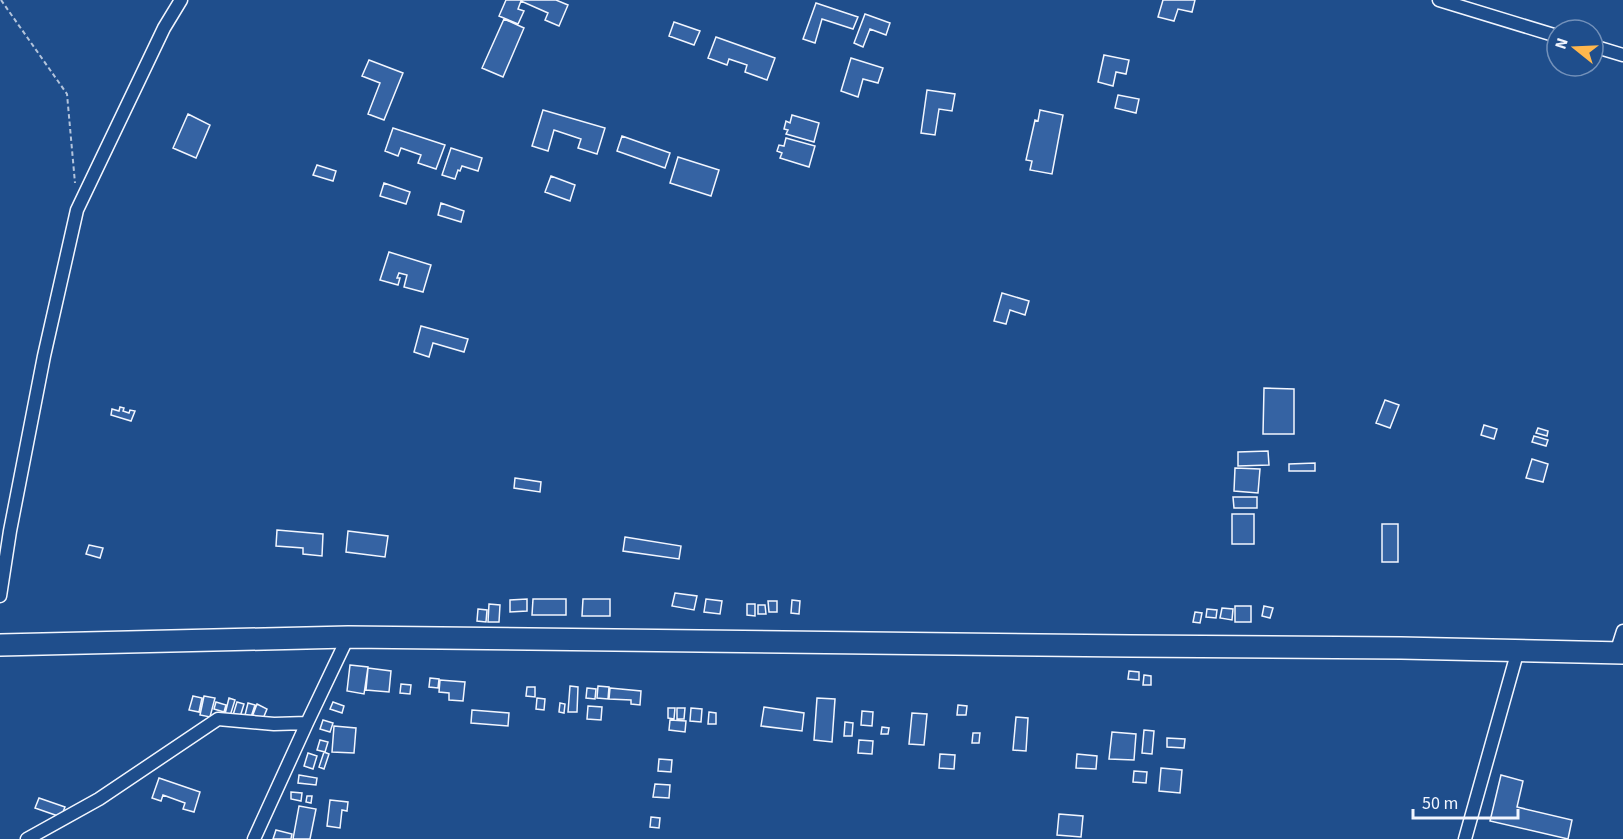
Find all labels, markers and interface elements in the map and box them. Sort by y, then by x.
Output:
north arrow [1545,18,1605,78]
text: N [1550,35,1574,52]
scale bar [1413,782,1518,820]
text: 50 m [1422,791,1458,816]

